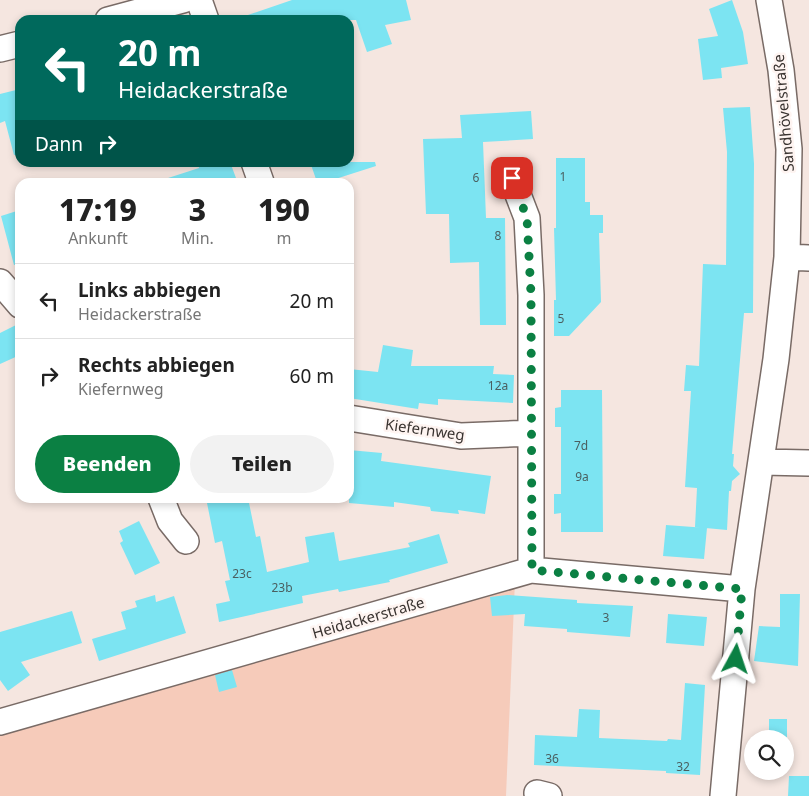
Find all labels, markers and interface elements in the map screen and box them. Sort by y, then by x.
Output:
text: 20 m [118,29,201,76]
icon: left [35,35,100,100]
street label: Sandhövelstraße [768,53,798,173]
text: Heidackerstraße [118,74,288,104]
icon: right [93,130,121,158]
text: Dann [35,131,83,157]
pin [491,157,533,199]
icon: arrive [498,164,526,192]
house number: 1 [560,168,566,185]
house number: 6 [473,169,480,186]
text: 17:19 [59,189,137,230]
text: 3 [189,189,206,230]
text: 190 [258,189,310,230]
text: Ankunft [68,227,128,249]
text: Min. [181,227,214,249]
text: m [276,227,291,249]
house number: 8 [495,227,502,244]
text: Links abbiegen [78,277,221,303]
icon: left [35,287,63,315]
text: 20 m [290,288,334,314]
text: Heidackerstraße [78,303,202,325]
house number: 5 [558,310,565,327]
text: Rechts abbiegen [78,352,235,378]
icon: right [35,362,63,390]
text: 60 m [290,363,334,389]
house number: 12a [488,377,508,394]
text: Kiefernweg [78,378,164,400]
street label: Kiefernweg [384,414,466,444]
button: Beenden [35,435,180,493]
button: Teilen [190,435,334,493]
house number: 7d [574,437,588,454]
house number: 9a [575,468,589,485]
house number: 23c [232,565,252,582]
house number: 23b [271,579,293,596]
street label: Heidackerstraße [310,591,426,643]
house number: 3 [603,609,610,626]
position arrow [709,632,761,684]
map controls [744,730,794,780]
button: search [744,730,794,780]
house number: 36 [545,750,559,767]
house number: 32 [676,758,690,775]

